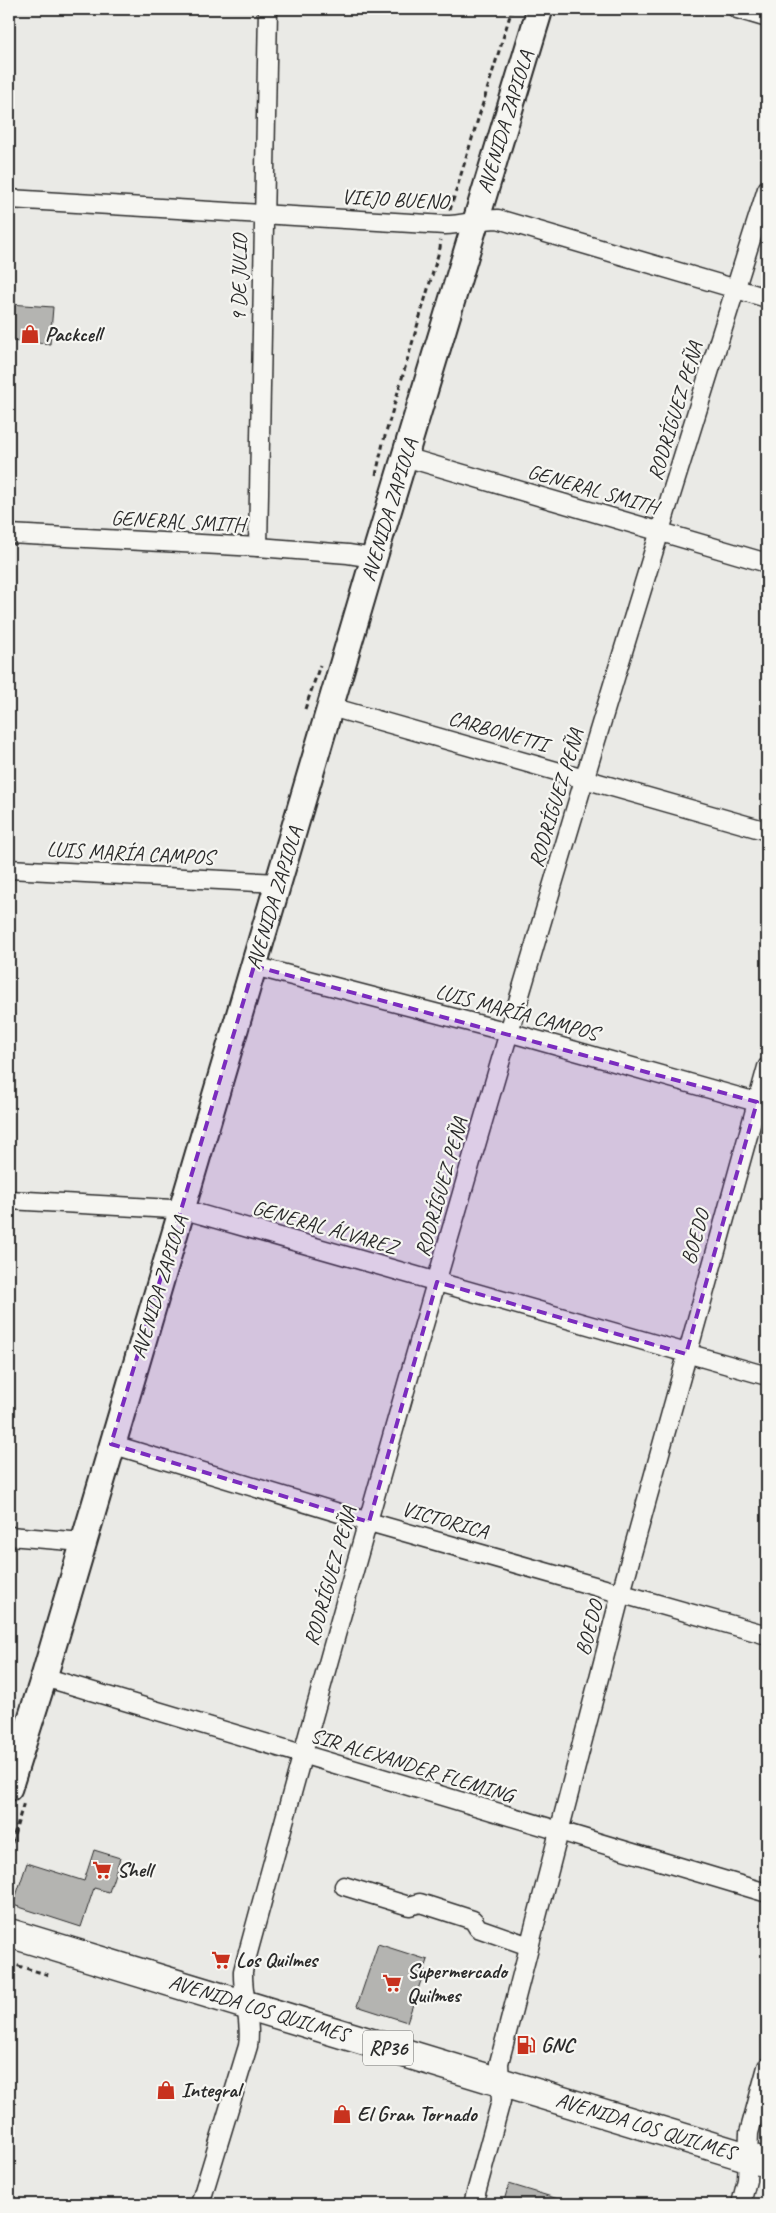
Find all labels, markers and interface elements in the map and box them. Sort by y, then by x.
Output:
street label: AVENIDA ZAPIOLA [471,47,539,196]
street label: VIEJO BUENO [341,183,452,215]
street label: 9 DE JULIO [225,232,253,322]
place label: Packcell [45,321,106,347]
shop icon: Packcell [19,323,41,345]
street label: RODRÍGUEZ PEÑA [642,337,709,483]
street label: AVENIDA ZAPIOLA [355,435,423,584]
street label: GENERAL SMITH [525,458,664,521]
street label: GENERAL SMITH [110,505,249,538]
street label: CARBONETTI [446,704,555,759]
street label: RODRÍGUEZ PEÑA [523,724,590,870]
street label: AVENIDA ZAPIOLA [240,823,308,972]
street label: LUIS MARÍA CAMPOS [46,836,218,871]
street label: LUIS MARÍA CAMPOS [433,978,605,1047]
street label: RODRÍGUEZ PEÑA [409,1113,474,1259]
street label: GENERAL ÁLVAREZ [250,1194,403,1261]
street label: BOEDO [675,1204,716,1267]
street label: AVENIDA ZAPIOLA [125,1212,193,1361]
street label: VICTORICA [399,1495,493,1545]
street label: RODRÍGUEZ PEÑA [298,1502,363,1648]
street label: BOEDO [569,1595,609,1658]
street label: SIR ALEXANDER FLEMING [308,1722,520,1809]
place label: Shell [117,1857,156,1883]
supermarket icon: Shell [91,1859,113,1881]
place label: Los Quilmes [236,1947,320,1973]
supermarket icon: Los Quilmes [210,1949,232,1971]
place label: Supermercado Quilmes [407,1958,509,2008]
street label: AVENIDA LOS QUILMES [166,1968,355,2049]
supermarket icon: Supermercado Quilmes [381,1972,403,1994]
road number: RP36 [363,2030,413,2066]
place label: GNC [541,2032,576,2058]
fuel station icon: GNC [515,2034,537,2056]
place label: Integral [181,2077,245,2103]
shop icon: Integral [155,2079,177,2101]
street label: AVENIDA LOS QUILMES [553,2086,742,2167]
place label: El Gran Tornado [357,2101,478,2127]
shop icon: El Gran Tornado [331,2103,353,2125]

